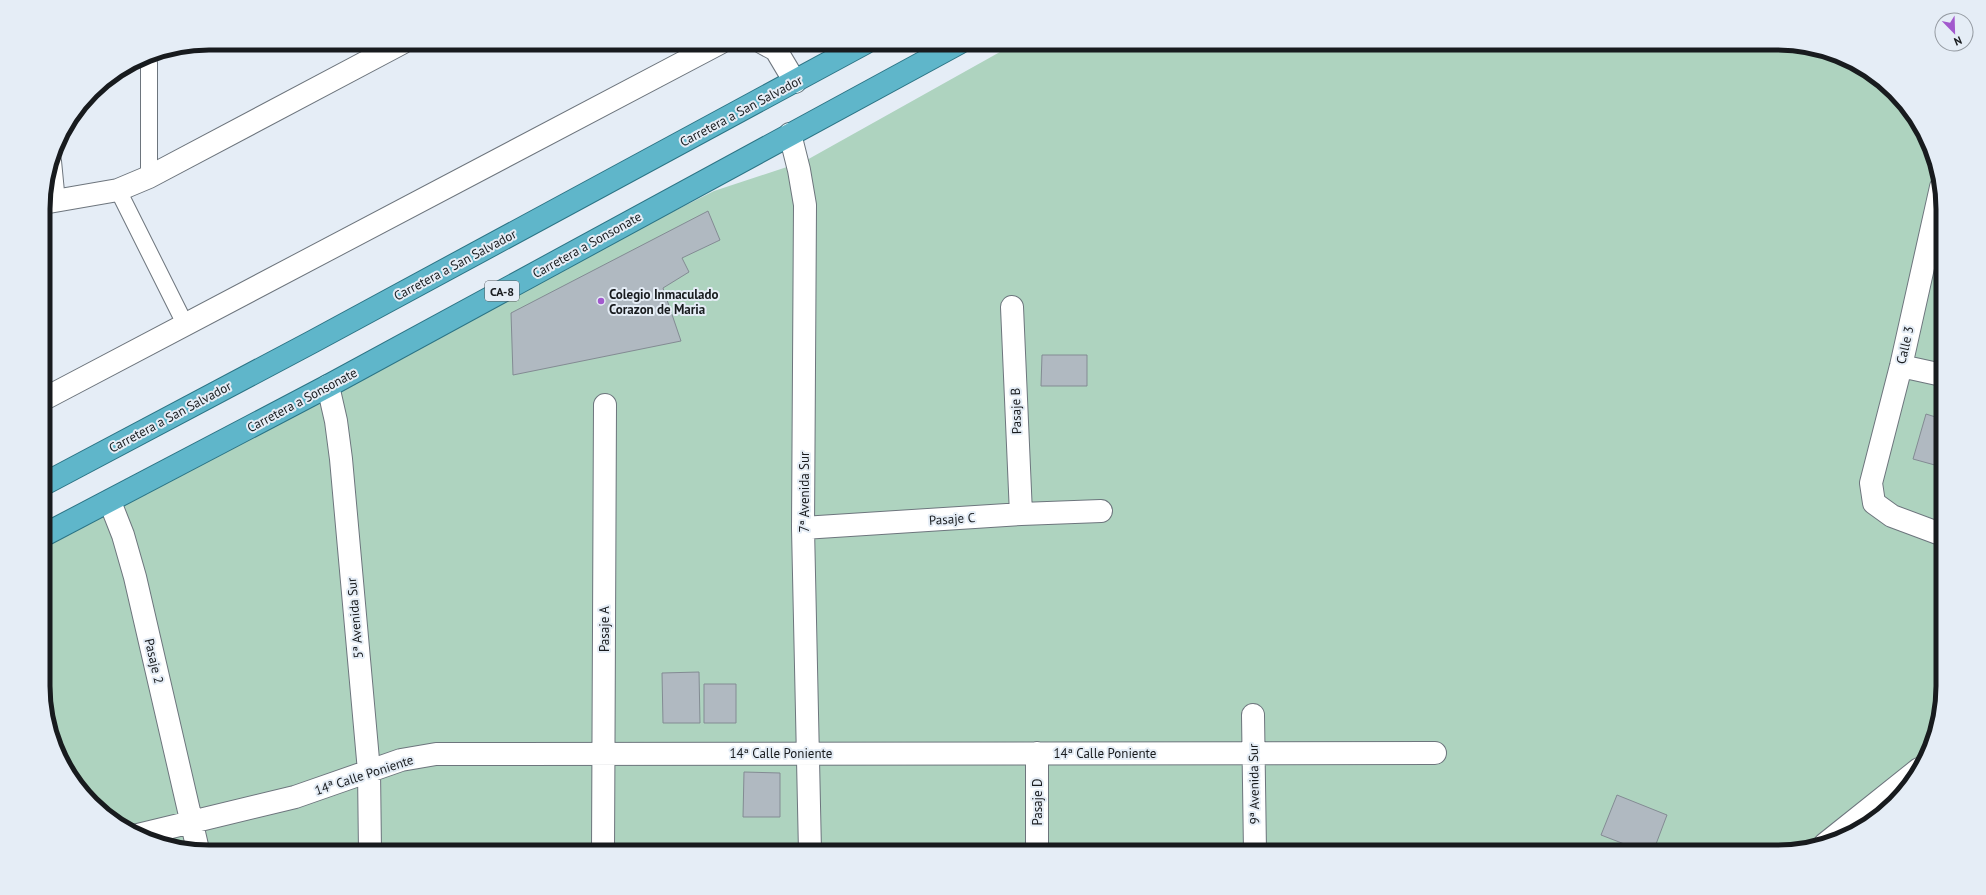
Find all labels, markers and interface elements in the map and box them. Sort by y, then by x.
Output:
north arrow [1934,12,1974,52]
text: N [1952,33,1964,49]
street label: Carretera a San Salvador [677,71,806,151]
street label: Carretera a Sonsonate [529,208,645,282]
street label: Carretera a San Salvador [391,225,520,305]
road number: CA-8 [485,281,519,301]
place label: Colegio Inmaculado Corazon de Maria [609,286,718,318]
marker: Colegio Inmaculado Corazon de Maria [596,296,606,306]
street label: Calle 3 [1892,324,1918,366]
street label: Carretera a Sonsonate [244,364,360,436]
street label: Carretera a San Salvador [106,377,235,457]
street label: Pasaje B [1007,388,1025,434]
street label: 7ª Avenida Sur [796,451,813,532]
street label: Pasaje C [928,509,976,529]
street label: 5ª Avenida Sur [343,576,367,659]
street label: Pasaje A [596,606,613,652]
street label: Pasaje 2 [141,637,167,685]
street label: 9ª Avenida Sur [1245,743,1263,825]
street label: 14ª Calle Poniente [730,745,832,762]
street label: 14ª Calle Poniente [1054,745,1156,762]
street label: 14ª Calle Poniente [312,751,416,799]
street label: Pasaje D [1029,778,1046,826]

